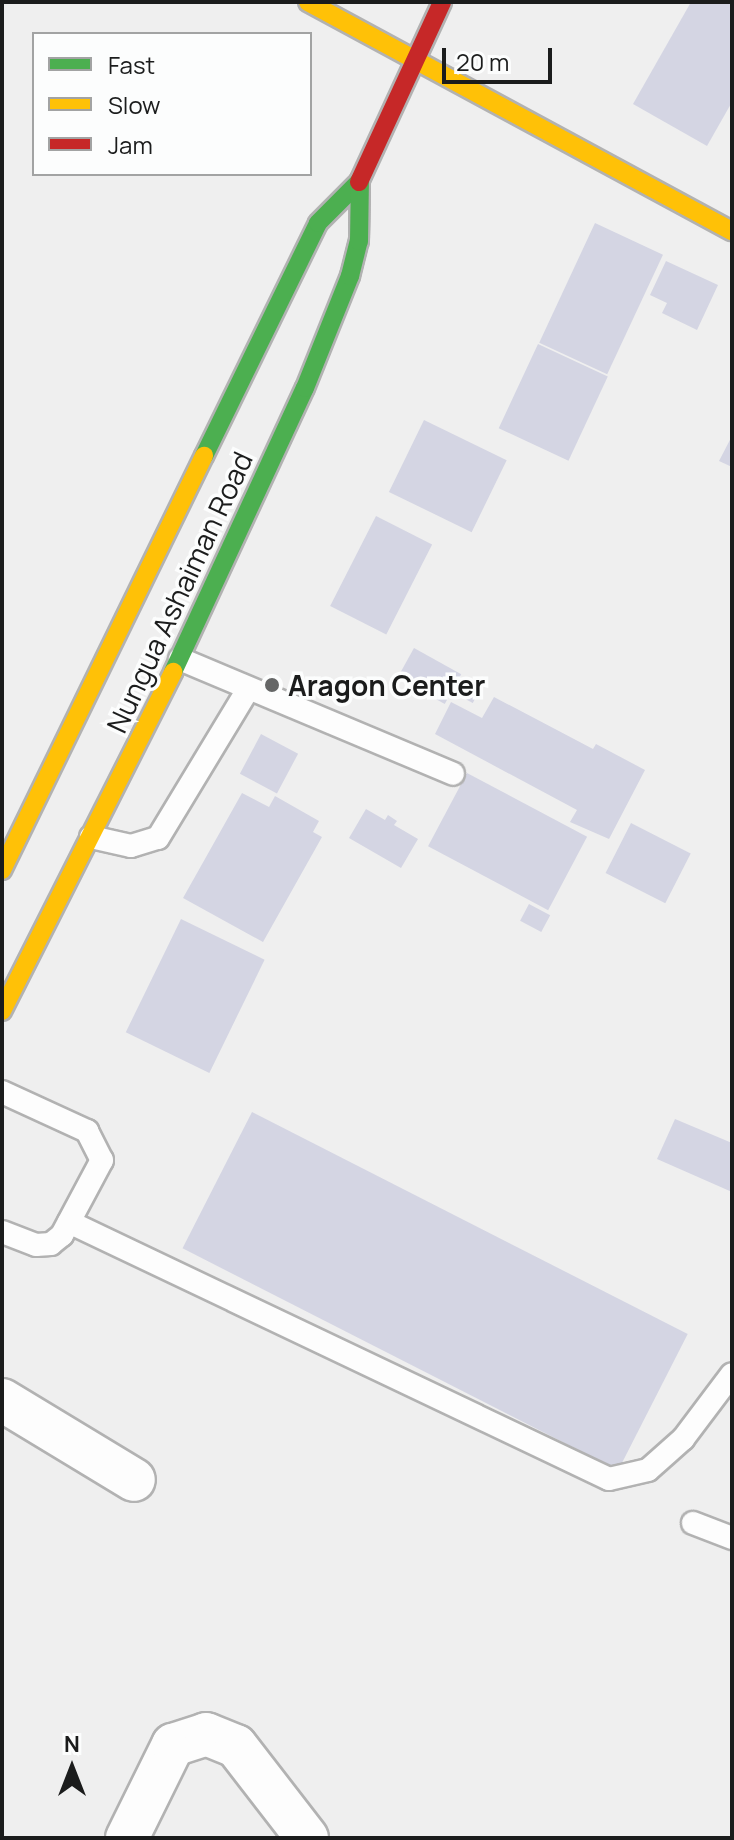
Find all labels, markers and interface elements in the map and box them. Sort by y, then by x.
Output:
legend [32,32,312,176]
scale bar [446,32,556,82]
text: 20 m [456,45,509,78]
text: Fast [108,48,155,81]
text: Slow [108,88,161,121]
text: Jam [108,128,153,161]
street label: Nungua Ashaiman Road [99,446,259,738]
place label: Aragon Center [288,668,485,702]
marker: Aragon Center [263,676,281,694]
north arrow [32,1728,112,1808]
text: N [64,1729,80,1759]

